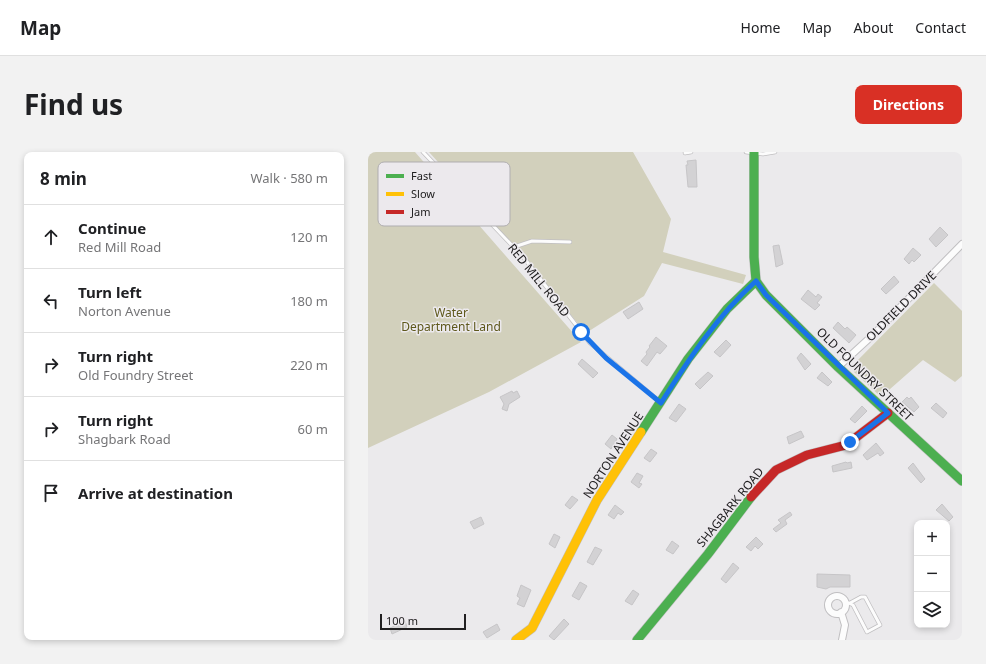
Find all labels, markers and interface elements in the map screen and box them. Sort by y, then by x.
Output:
text: Map [20,15,61,41]
text: Home [741,18,780,37]
text: Map [802,18,832,37]
text: About [854,18,893,37]
text: Contact [915,18,966,37]
text: Find us [24,85,123,123]
button: Directions [855,85,962,124]
legend [378,162,510,226]
text: 8 min [40,167,87,190]
text: Fast [411,168,432,183]
text: Walk · 580 m [250,169,328,187]
text: Slow [411,186,435,201]
text: Jam [410,204,430,219]
text: Continue [78,218,146,238]
icon: ahead [40,226,62,248]
text: 120 m [290,228,328,246]
text: Red Mill Road [78,238,161,256]
street label: RED MILL ROAD [504,240,574,320]
street label: OLDFIELD DRIVE [862,267,940,345]
text: Turn left [78,282,142,302]
icon: left [40,290,62,312]
text: 180 m [290,292,328,310]
text: Norton Avenue [78,302,171,320]
park label: Water Department Land [401,304,501,335]
route start [572,323,590,341]
street label: OLD FOUNDRY STREET [813,323,917,425]
text: Turn right [78,346,153,366]
icon: right [40,354,62,376]
text: 220 m [290,356,328,374]
text: Old Foundry Street [78,366,193,384]
street label: NORTON AVENUE [579,409,647,501]
text: Turn right [78,410,153,430]
icon: right [40,418,62,440]
text: 60 m [298,420,328,438]
text: Shagbark Road [78,430,171,448]
route end [841,433,859,451]
street label: SHAGBARK ROAD [693,463,768,550]
icon: arrive [40,482,62,504]
text: Arrive at destination [78,483,233,503]
map controls [914,520,950,628]
button: + [914,520,950,556]
button: − [914,556,950,592]
button: layers [914,592,950,628]
scale bar [380,612,466,631]
text: 100 m [386,613,418,628]

